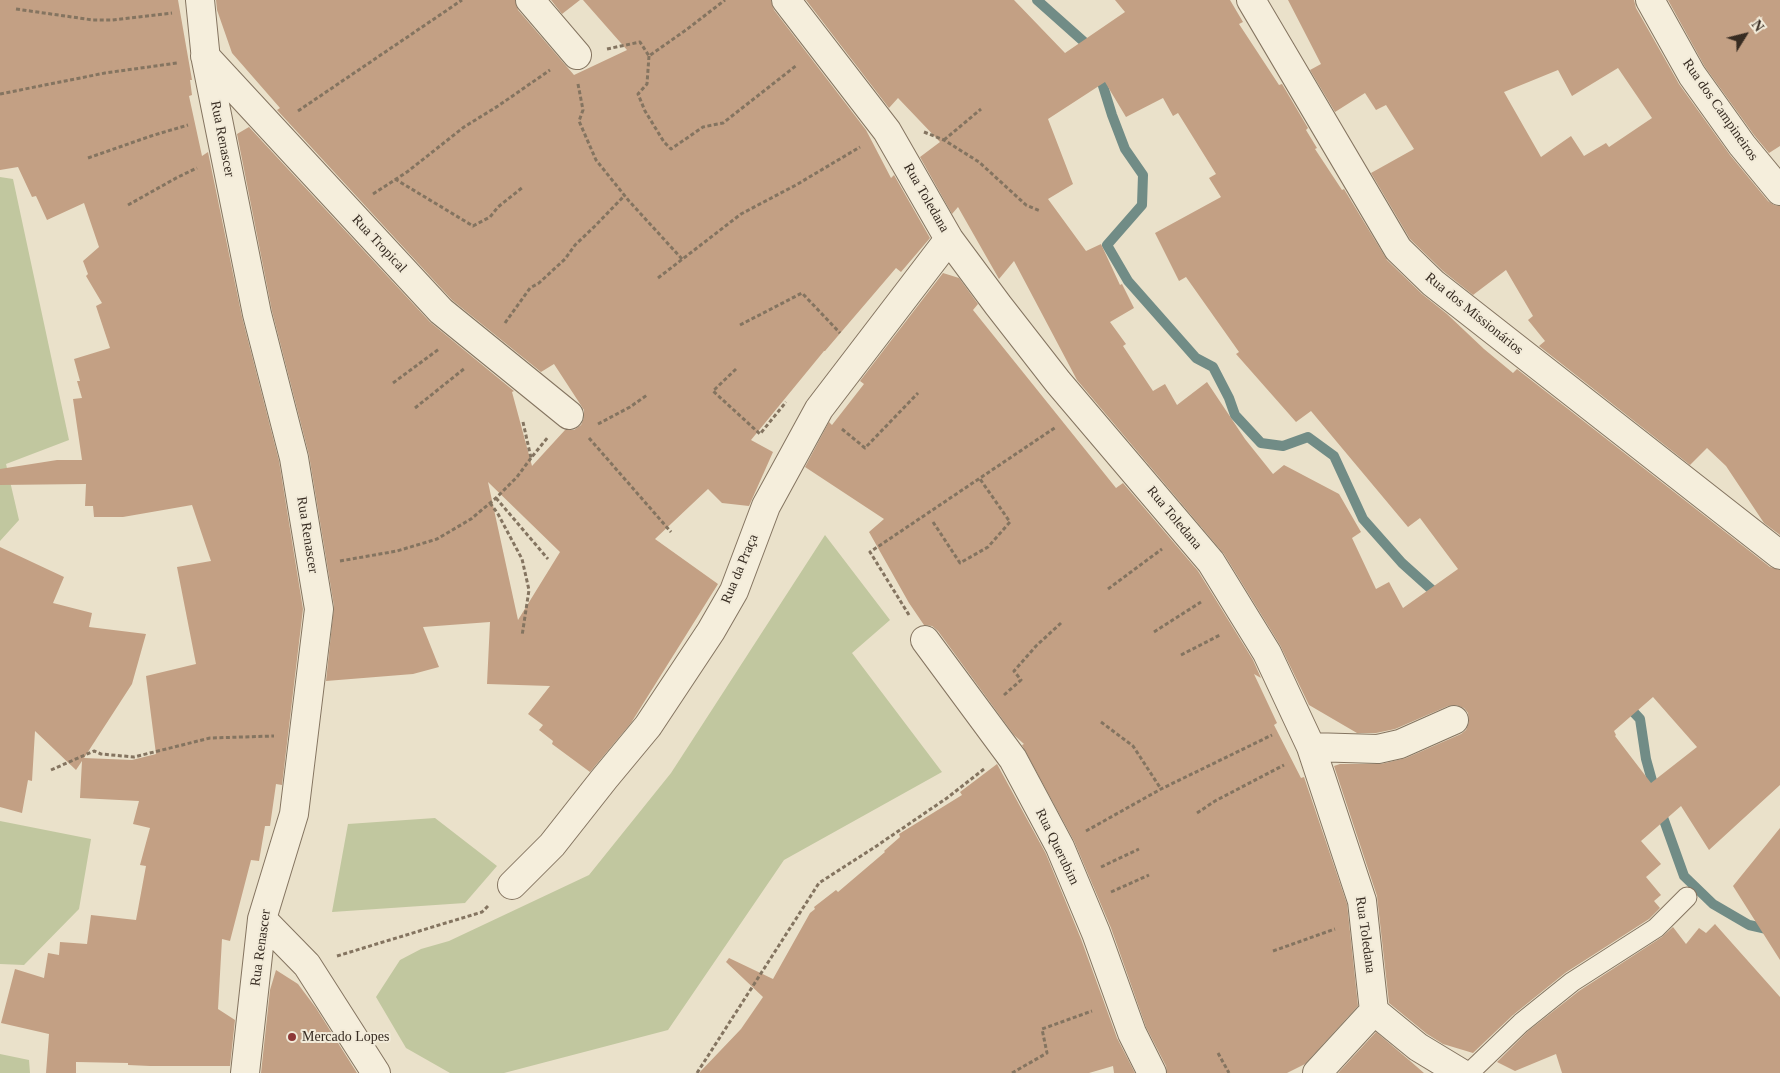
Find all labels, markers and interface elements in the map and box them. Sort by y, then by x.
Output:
north arrow [1720,10,1770,60]
text: N [1748,17,1767,34]
street label: Rua dos Campineiros [1679,56,1761,164]
street label: Rua Renascer [206,99,238,179]
street label: Rua Toledana [899,160,953,236]
street label: Rua Tropical [348,212,410,276]
street label: Rua dos Missionários [1422,269,1526,359]
street label: Rua Toledana [1143,483,1205,553]
street label: Rua Renascer [293,495,321,575]
street label: Rua da Praça [718,532,762,606]
street label: Rua Querubim [1031,806,1083,888]
street label: Rua Toledana [1351,896,1379,974]
street label: Rua Renascer [247,909,275,987]
place label: Mercado Lopes [302,1029,389,1045]
marker: Mercado Lopes [286,1031,298,1043]

